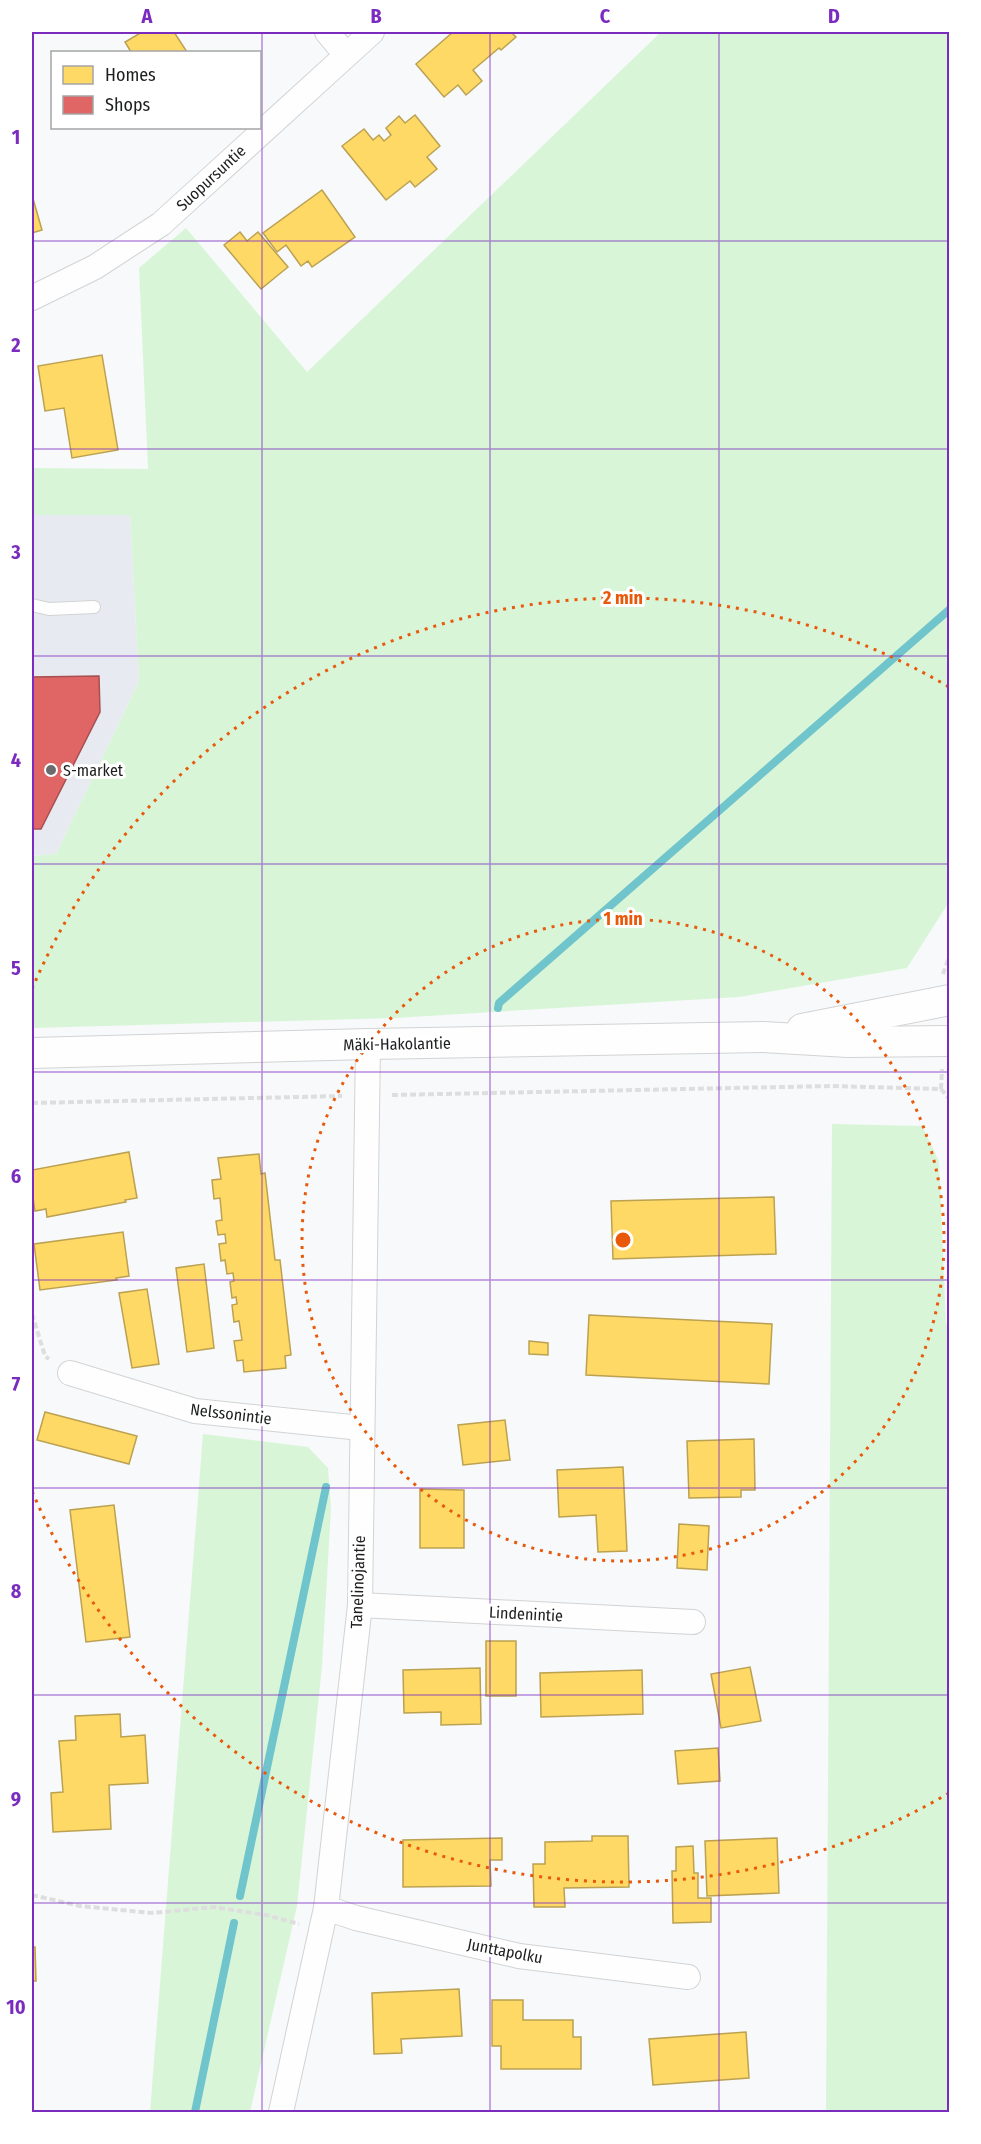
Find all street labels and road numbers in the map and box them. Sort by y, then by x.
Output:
street label: Suopursuntie [172,141,250,215]
street label: Mäki-Hakolantie [343,1034,451,1054]
street label: Nelssonintie [189,1400,273,1428]
street label: Tanelinojantie [347,1535,369,1629]
street label: Lindenintie [488,1603,564,1625]
street label: Junttapolku [466,1934,544,1968]

